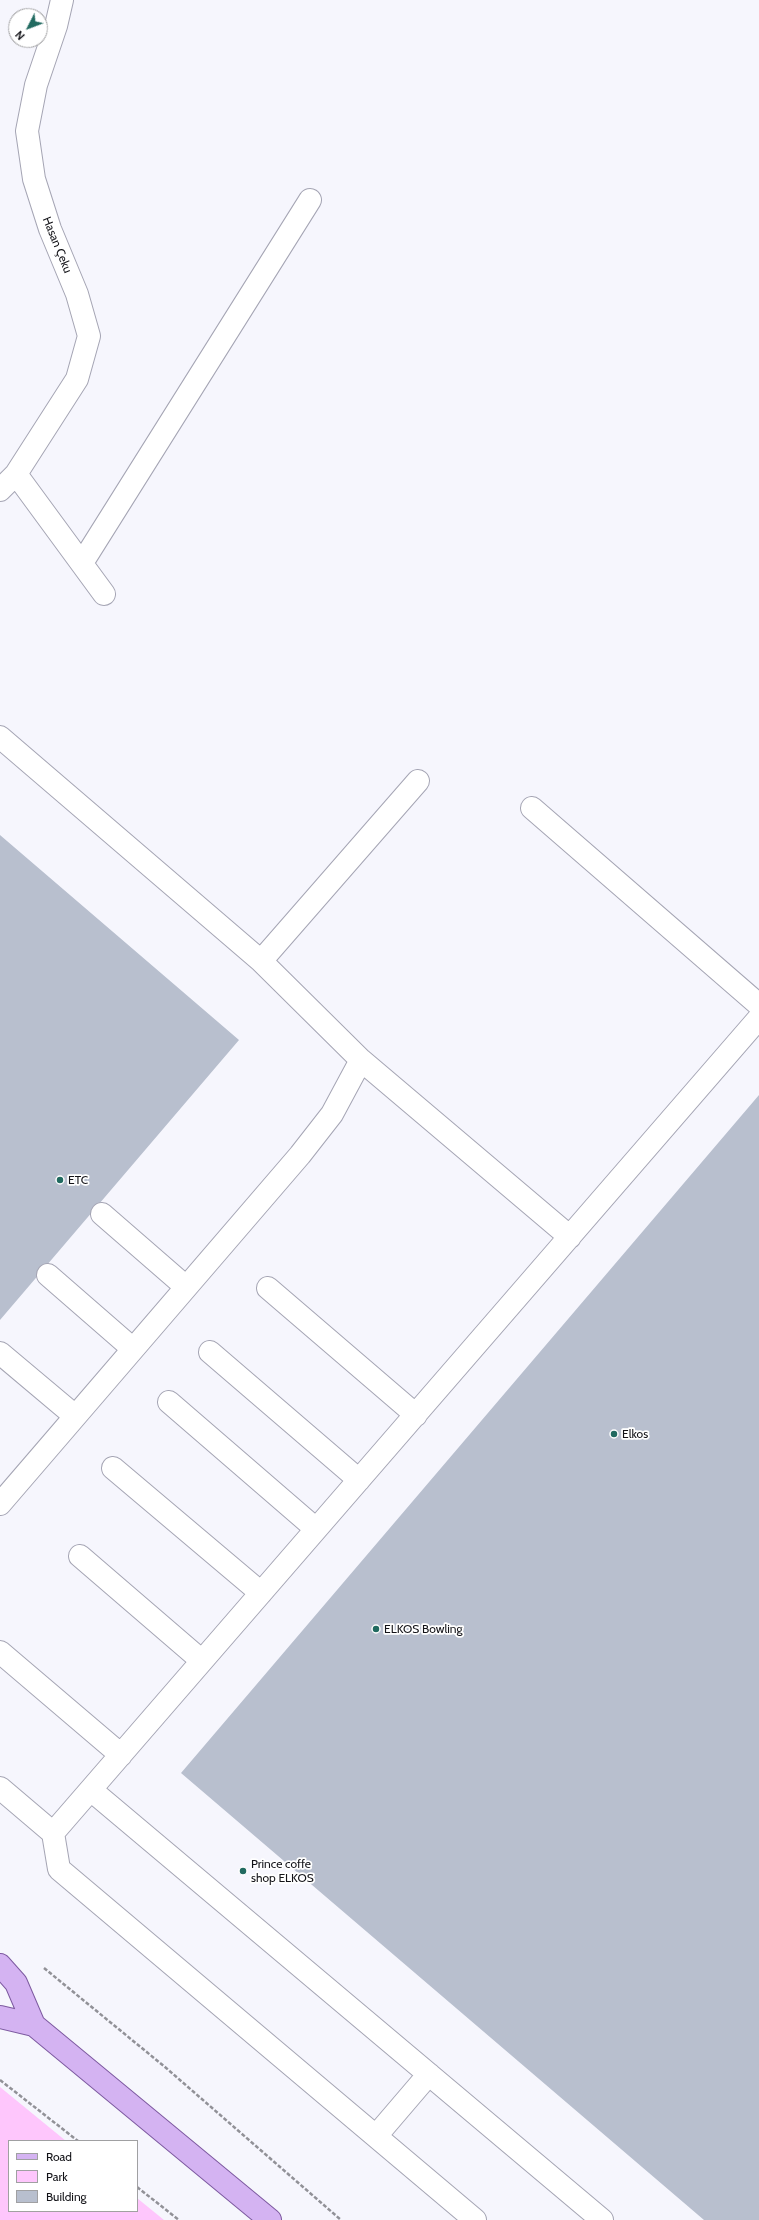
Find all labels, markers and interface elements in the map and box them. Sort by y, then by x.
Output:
north arrow [8,8,48,48]
text: N [12,28,28,43]
street label: Hasan Çeku [39,215,75,275]
place label: ETC [68,1173,88,1187]
marker: ETC [55,1175,65,1185]
place label: Elkos [622,1427,648,1441]
marker: Elkos [609,1429,619,1439]
place label: ELKOS Bowling [384,1622,463,1636]
marker: ELKOS Bowling [371,1624,381,1634]
place label: Prince coffe shop ELKOS [251,1857,314,1885]
marker: Prince coffe shop ELKOS [238,1866,248,1876]
legend [8,2140,138,2212]
text: Road [46,2149,72,2164]
text: Park [46,2169,68,2184]
text: Building [46,2189,87,2204]

